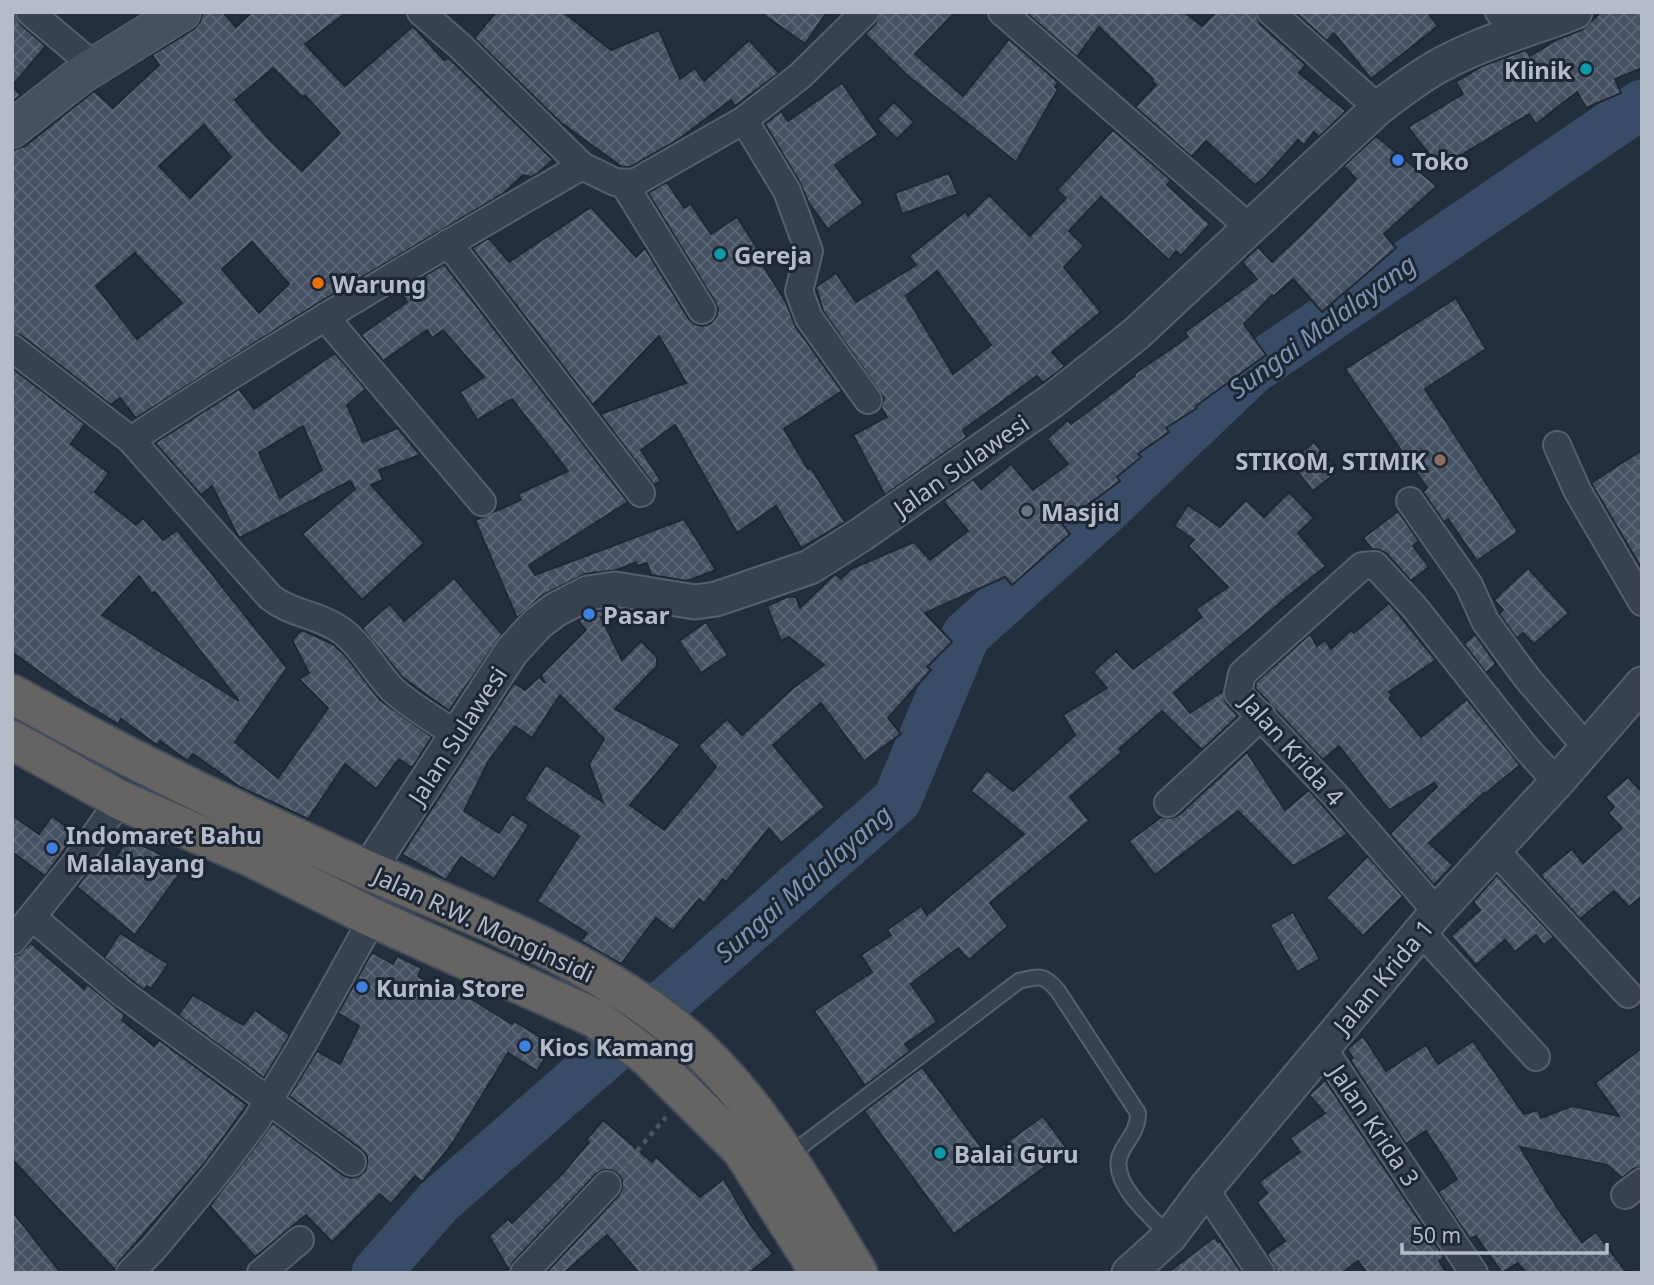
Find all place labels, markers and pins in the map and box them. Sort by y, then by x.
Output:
place label: Klinik [1504,53,1572,86]
marker: Klinik [1578,61,1594,77]
place label: Toko [1412,144,1469,177]
marker: Toko [1390,152,1406,168]
place label: Gereja [734,238,812,271]
marker: Gereja [712,246,728,262]
place label: Warung [332,267,426,300]
marker: Warung [310,275,326,291]
place label: STIKOM, STIMIK [1235,444,1426,477]
marker: STIKOM, STIMIK [1432,452,1448,468]
place label: Masjid [1041,495,1120,528]
marker: Masjid [1019,503,1035,519]
place label: Pasar [603,598,670,631]
marker: Pasar [581,606,597,622]
place label: Indomaret Bahu Malalayang [66,818,262,879]
marker: Indomaret Bahu Malalayang [44,840,60,856]
place label: Kurnia Store [376,971,525,1004]
marker: Kurnia Store [354,979,370,995]
place label: Kios Kamang [539,1030,694,1063]
marker: Kios Kamang [517,1038,533,1054]
place label: Balai Guru [954,1137,1079,1170]
marker: Balai Guru [932,1145,948,1161]

